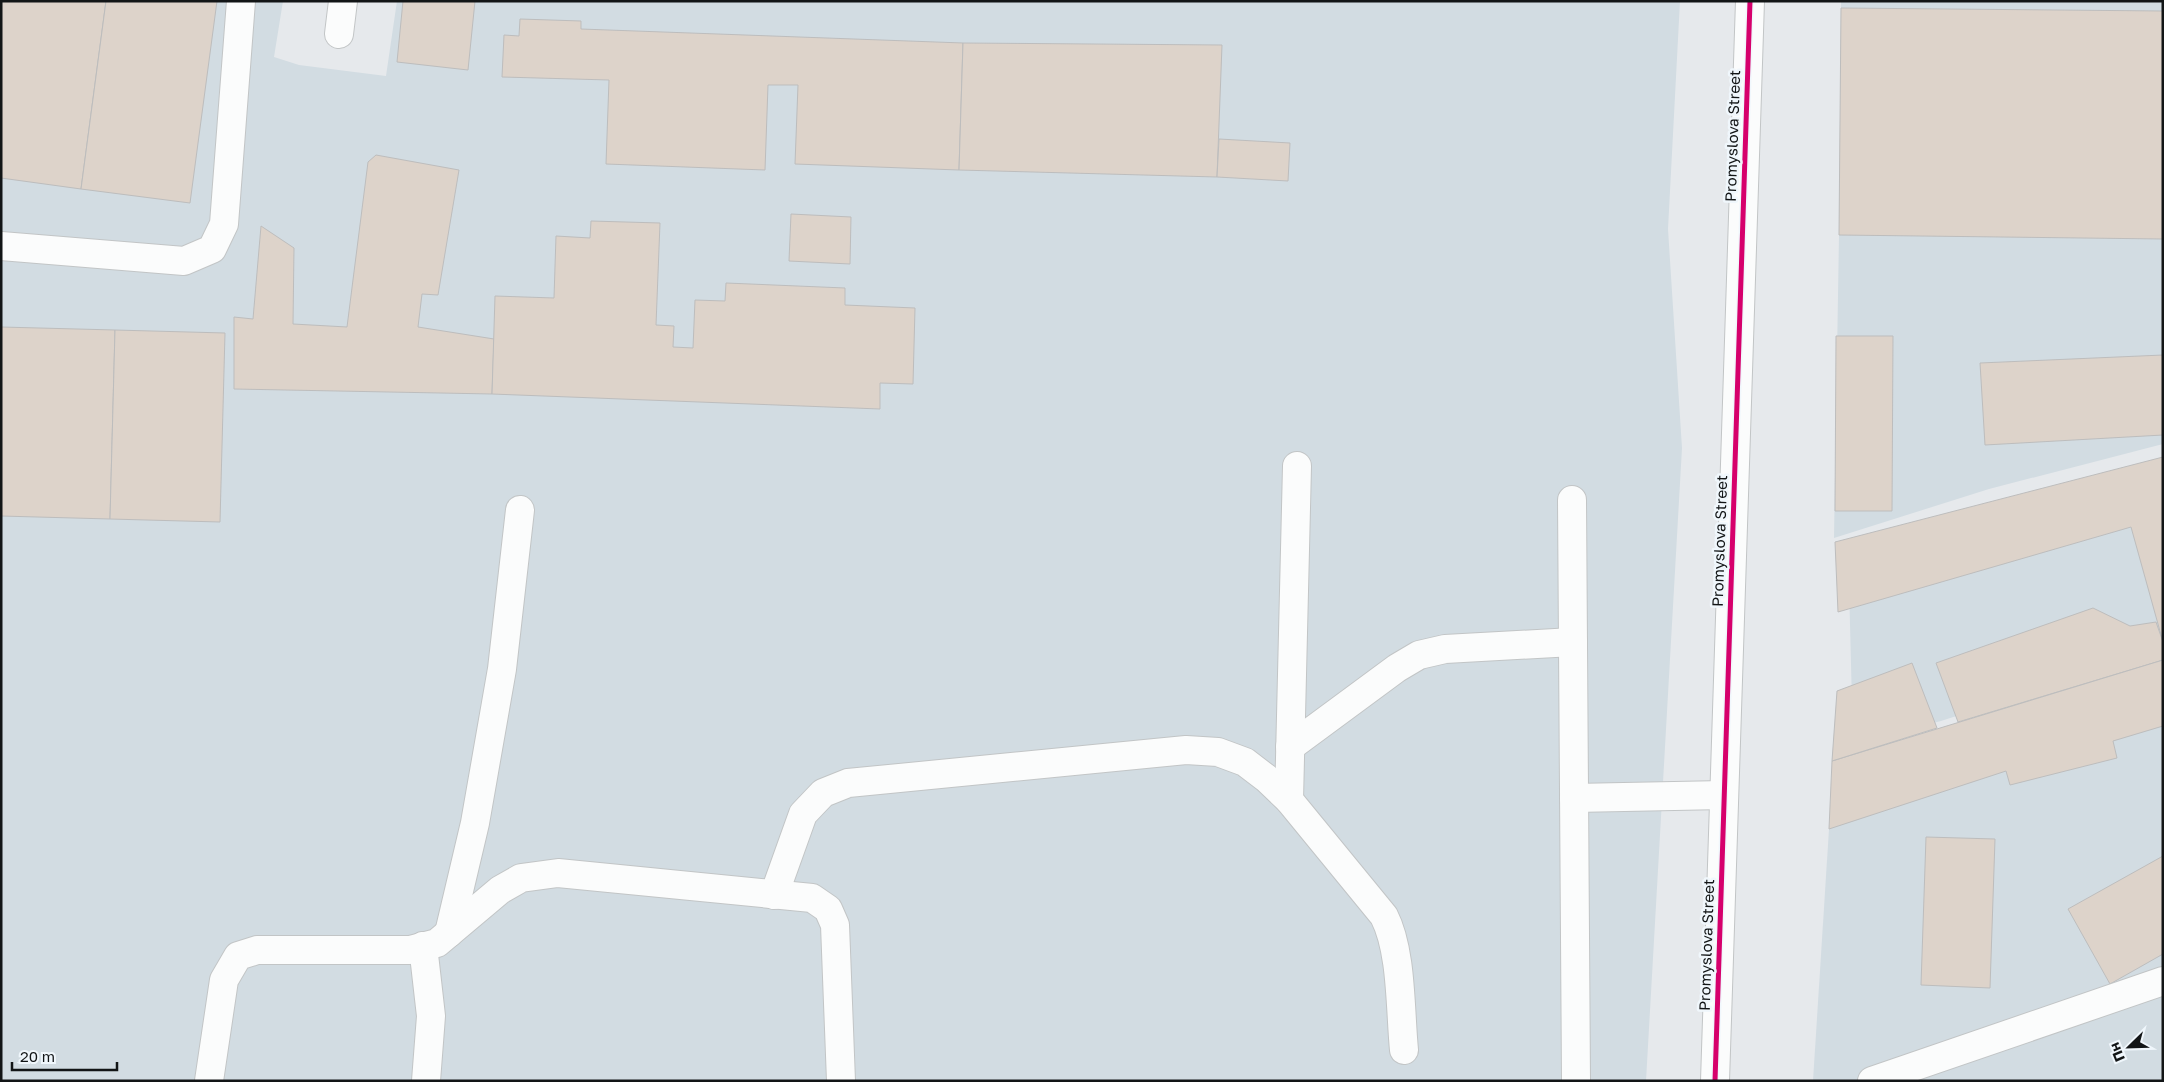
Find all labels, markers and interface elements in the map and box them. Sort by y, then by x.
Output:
street label: Promyslova Street [1721,70,1743,202]
street label: Promyslova Street [1708,475,1730,607]
street label: Promyslova Street [1695,879,1717,1011]
north arrow [2104,1022,2154,1072]
scale bar [12,1040,118,1072]
text: Пн [2105,1040,2128,1064]
text: 20 m [20,1047,55,1065]

